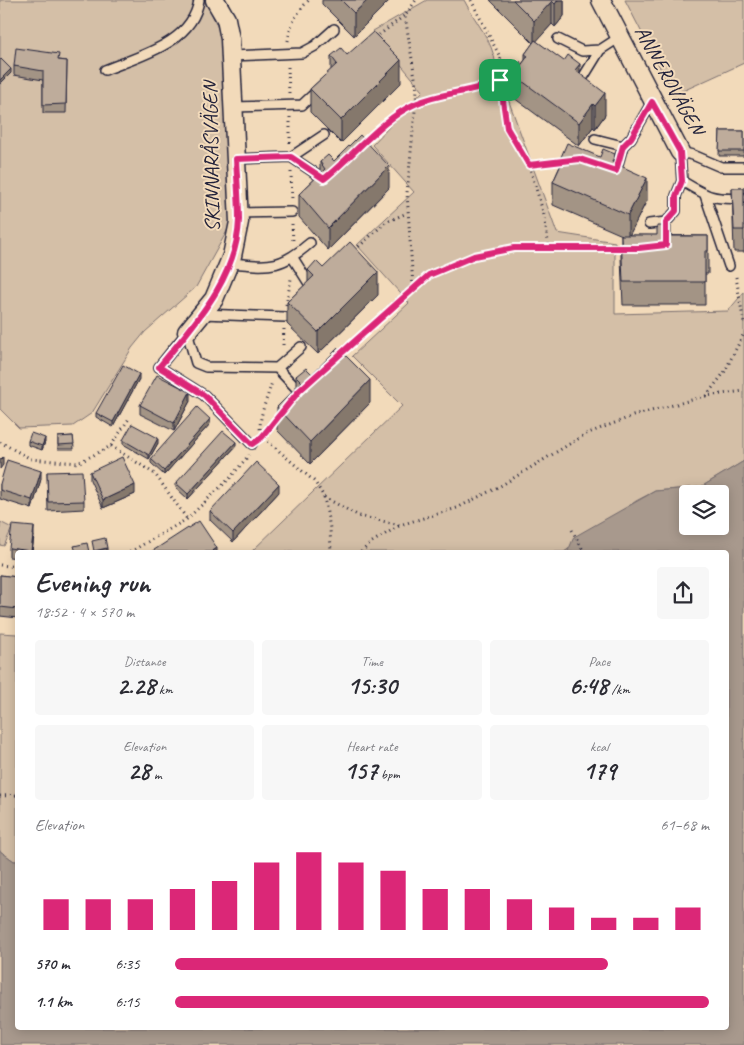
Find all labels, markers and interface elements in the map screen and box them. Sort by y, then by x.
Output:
street label: ANNEROVÄGEN [629,21,712,142]
pin [479,59,521,101]
icon: arrive [486,66,514,94]
street label: SKINNARÅSVÄGEN [197,79,225,232]
map controls [679,485,729,535]
button: layers [679,485,729,535]
text: Evening run [35,565,150,600]
button: share [657,567,709,619]
text: 18:52 · 4 × 570 m [35,602,134,622]
text: Distance [124,653,166,670]
text: Time [361,653,383,670]
text: Pace [589,653,610,670]
text: 2.28 [117,670,155,702]
text: 15:30 [347,670,397,702]
text: 6:48 [569,670,608,702]
text: km [155,681,173,698]
text: /km [608,681,630,698]
text: Elevation [123,738,166,755]
text: Heart rate [346,738,398,755]
text: kcal [590,738,609,755]
text: 28 [128,755,150,787]
text: 157 [344,755,377,787]
text: 179 [583,755,616,787]
text: m [150,766,162,783]
text: bpm [377,766,400,783]
text: Elevation [35,815,84,835]
text: 61–68 m [660,815,709,835]
text: 570 m [35,954,69,974]
text: 6:35 [115,954,140,974]
text: 1.1 km [35,992,72,1012]
text: 6:15 [115,992,140,1012]

